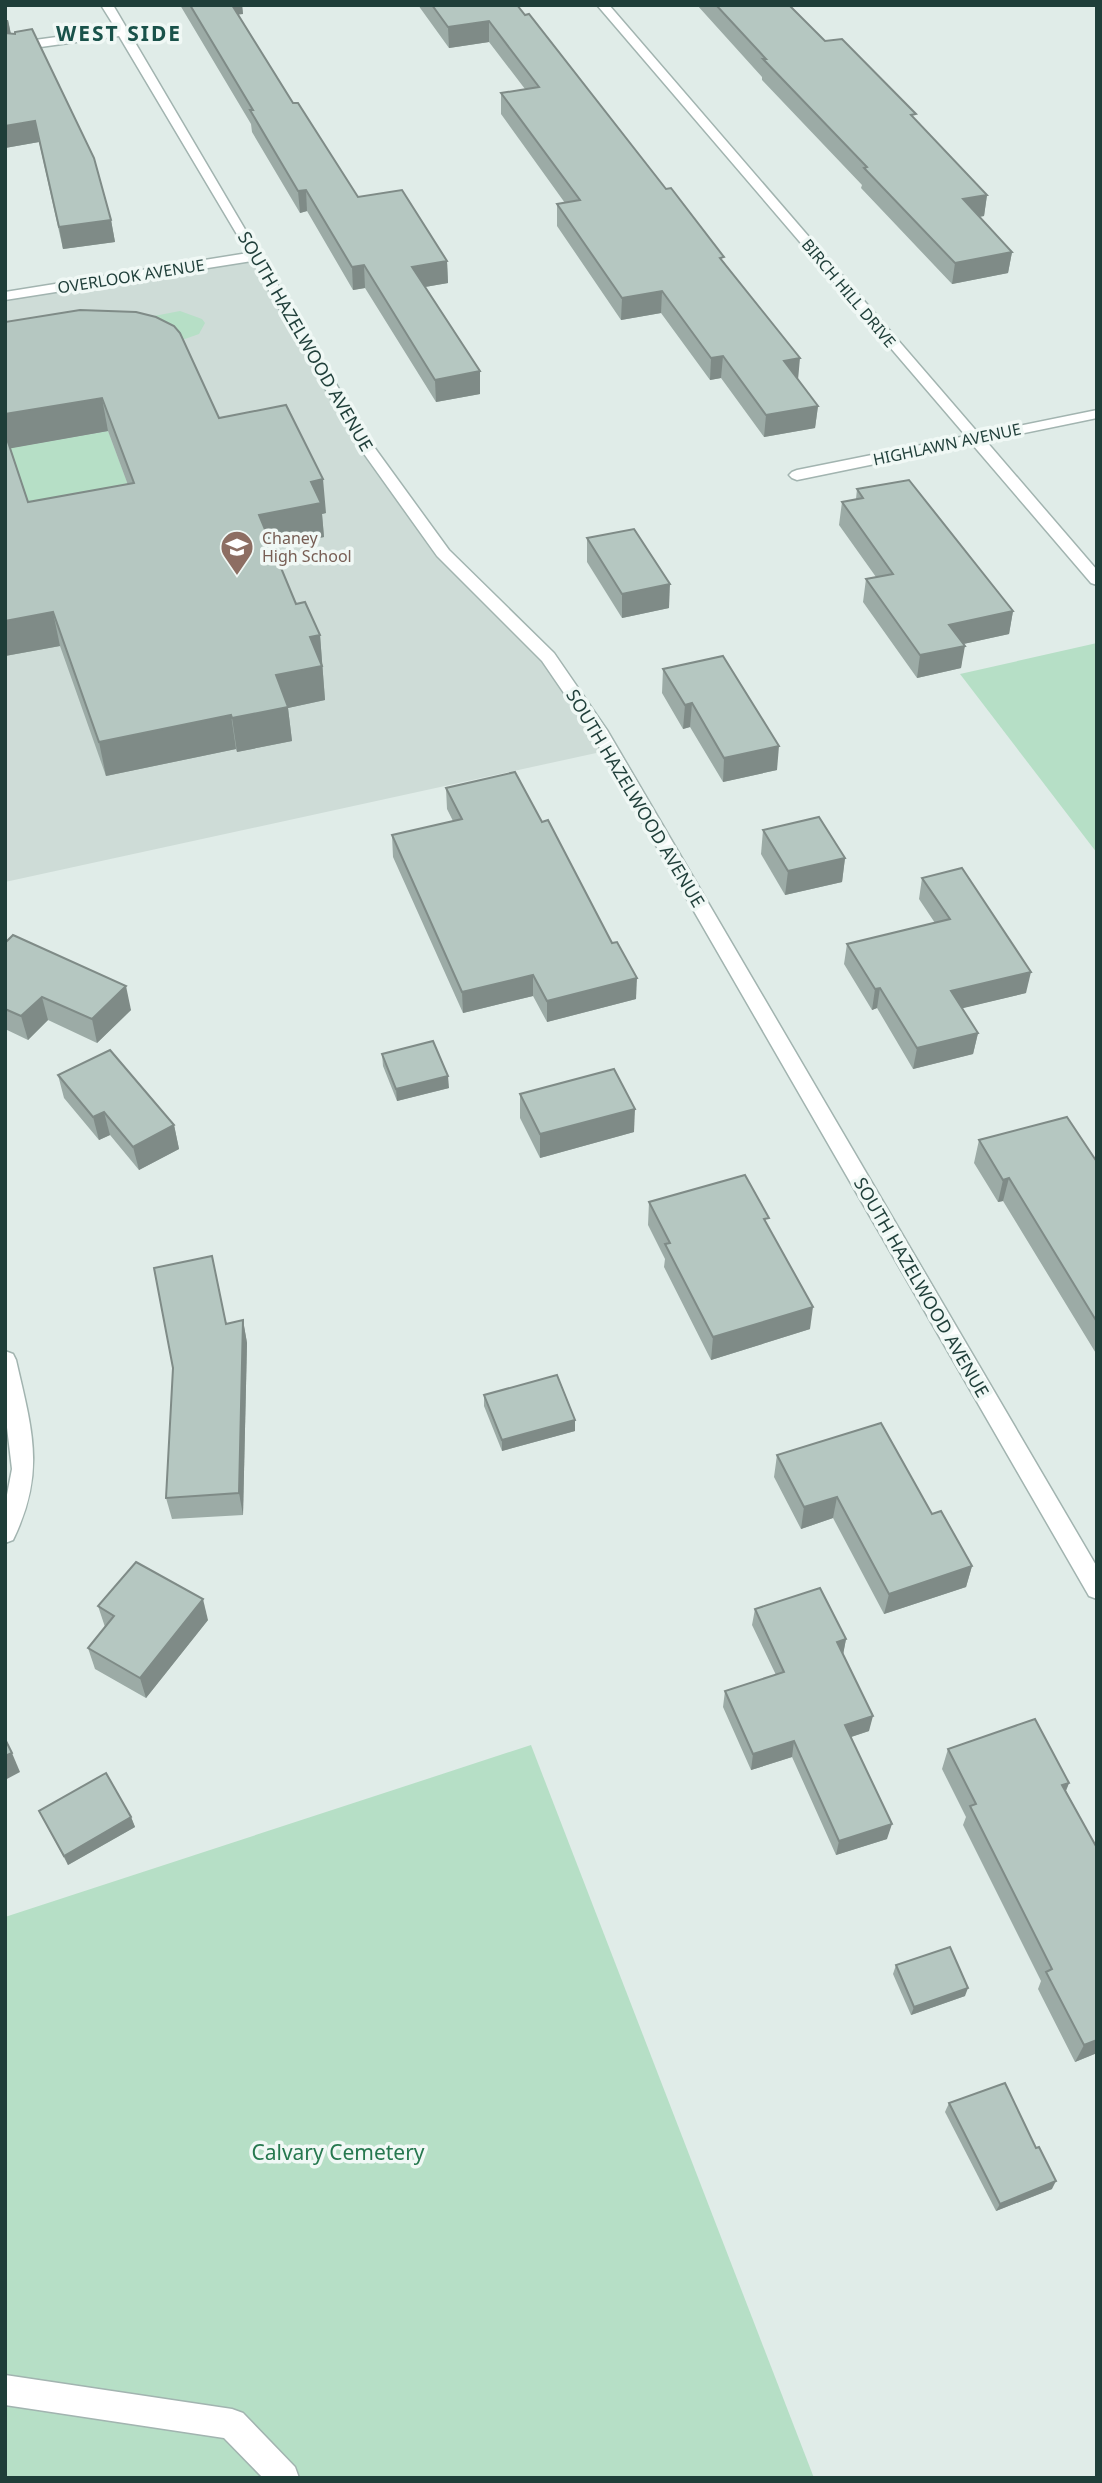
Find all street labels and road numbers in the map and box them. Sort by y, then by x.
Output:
street label: SOUTH HAZELWOOD AVENUE [233,227,379,455]
street label: BIRCH HILL DRIVE [797,234,901,352]
street label: OVERLOOK AVENUE [56,254,206,298]
street label: HIGHLAWN AVENUE [871,418,1023,470]
street label: SOUTH HAZELWOOD AVENUE [561,685,711,911]
street label: SOUTH HAZELWOOD AVENUE [849,1173,995,1401]

